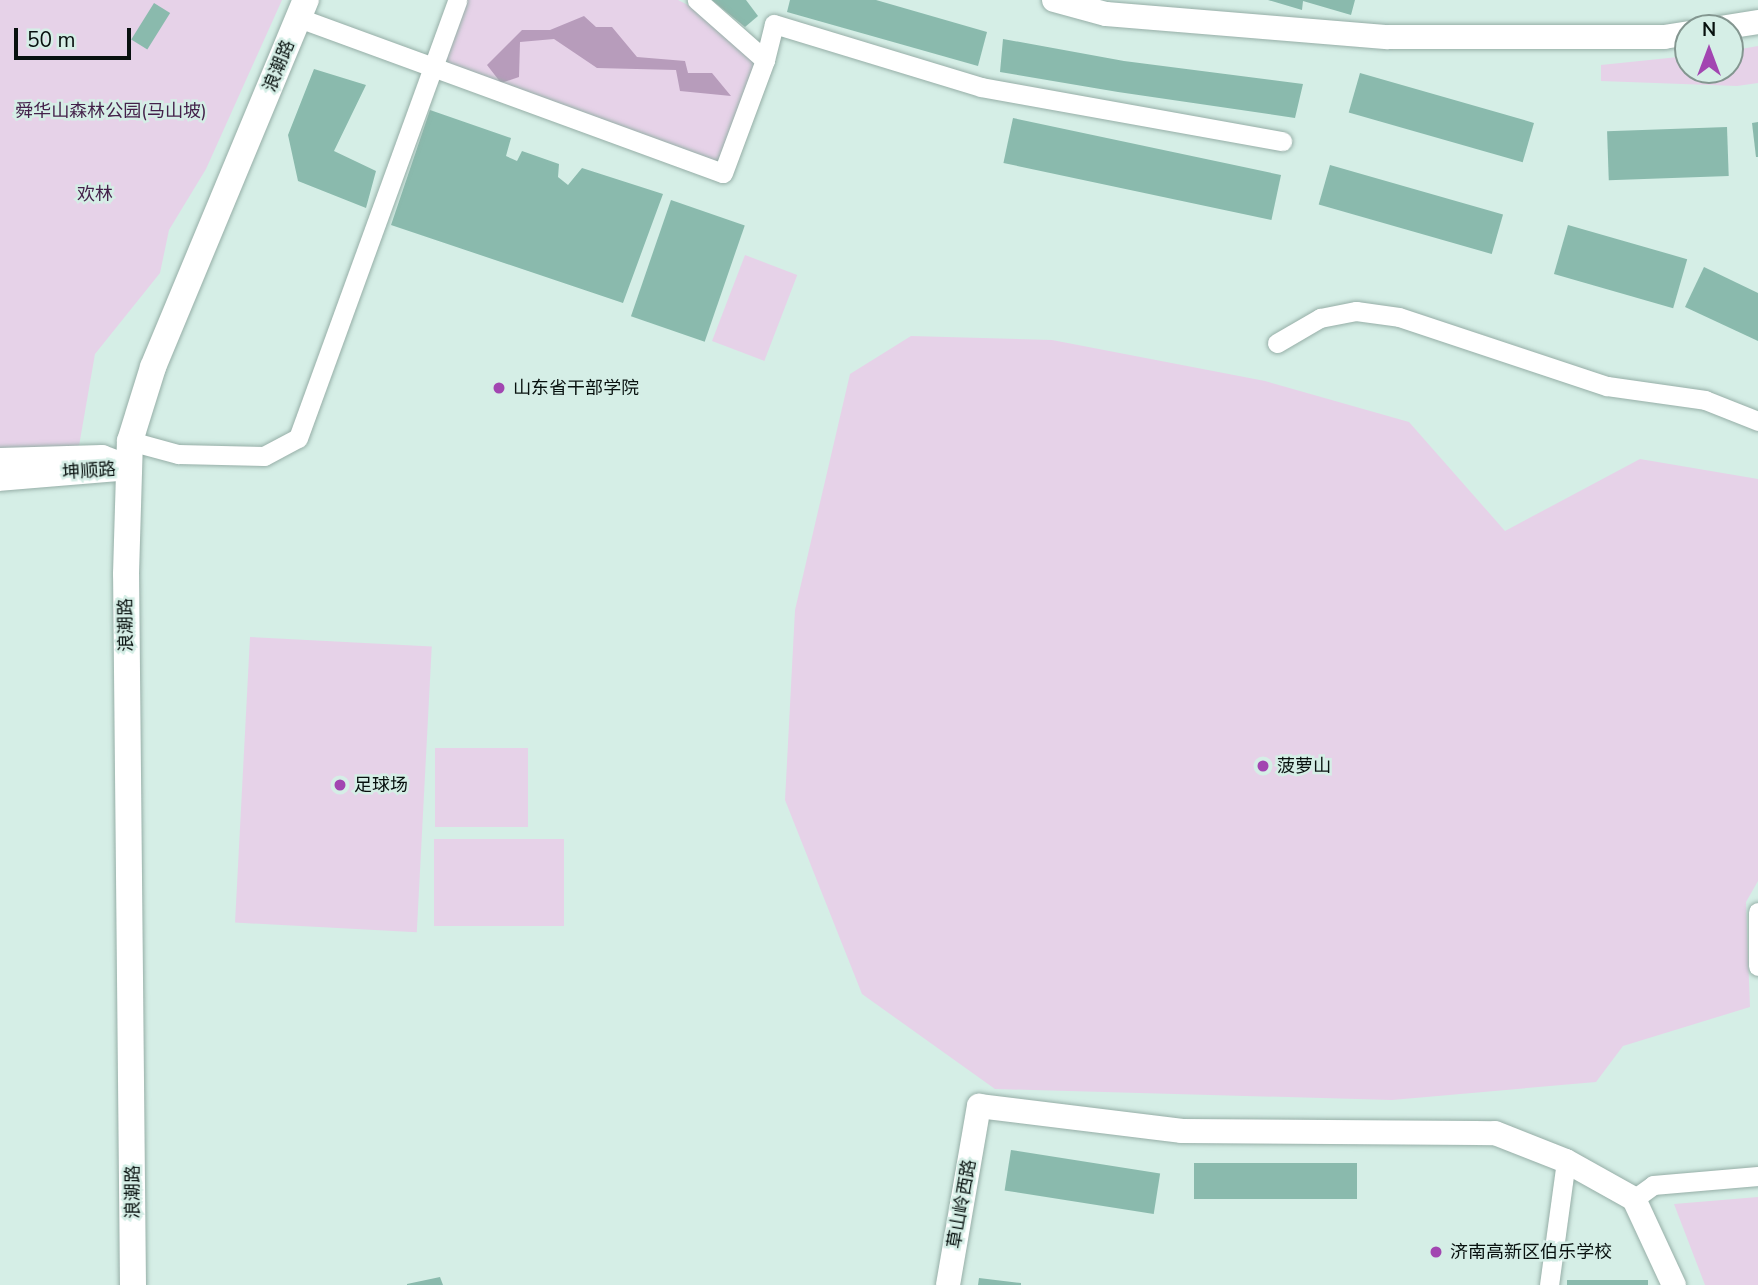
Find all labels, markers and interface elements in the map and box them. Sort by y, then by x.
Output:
scale bar [18,14,135,58]
north arrow [1674,14,1744,84]
text: N [1702,17,1716,43]
text: 50 m [27,26,76,54]
street label: 浪潮路 [259,37,299,95]
park label: 舜华山森林公园(马山坡) [15,100,207,122]
park label: 欢林 [77,183,113,205]
place label: 山东省干部学院 [513,377,639,399]
marker: 山东省干部学院 [491,380,507,396]
street label: 坤顺路 [61,458,117,484]
street label: 浪潮路 [115,598,137,652]
place label: 菠萝山 [1277,755,1331,777]
marker: 菠萝山 [1255,758,1271,774]
place label: 足球场 [354,774,408,796]
marker: 足球场 [332,777,348,793]
street label: 草山岭西路 [944,1158,980,1250]
street label: 浪潮路 [122,1165,144,1219]
place label: 济南高新区伯乐学校 [1450,1241,1612,1263]
marker: 济南高新区伯乐学校 [1428,1244,1444,1260]

